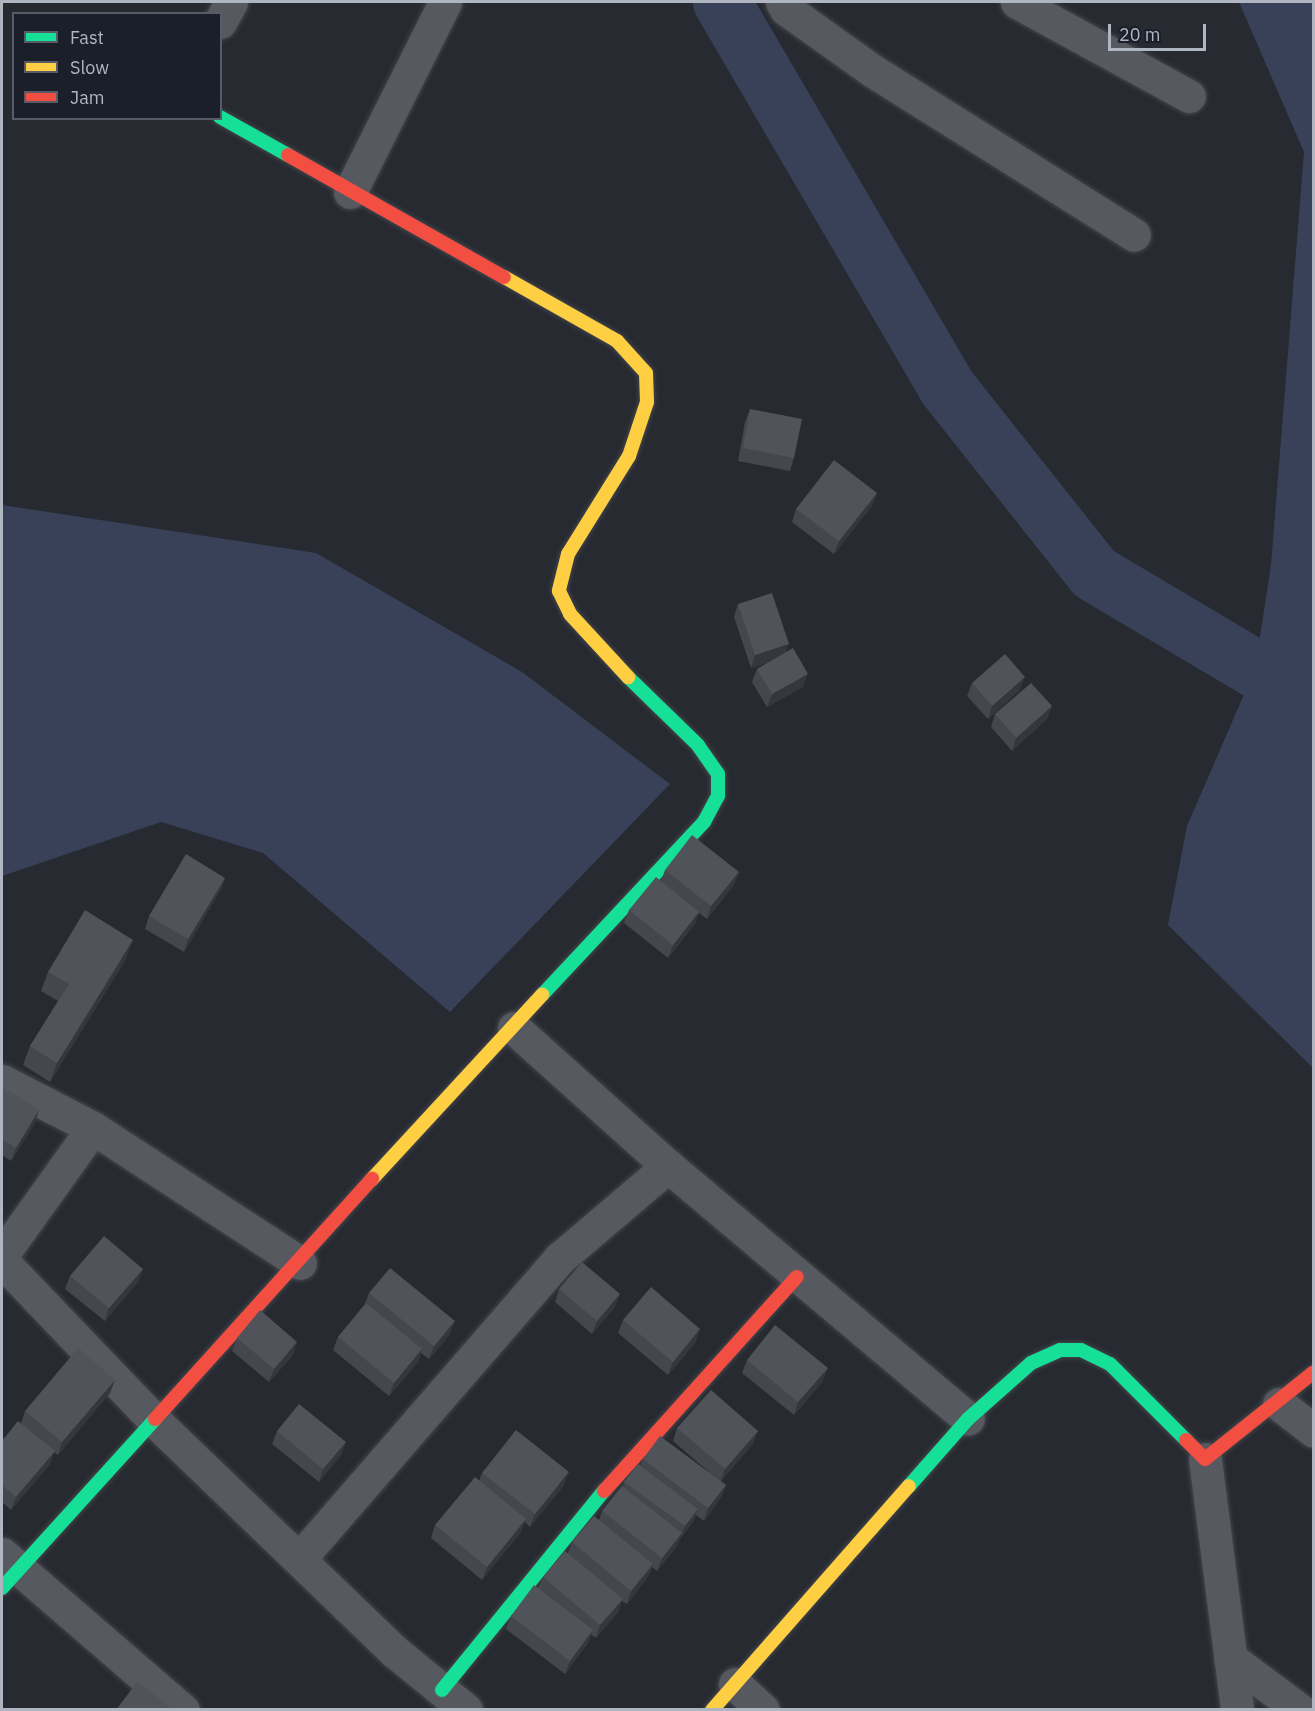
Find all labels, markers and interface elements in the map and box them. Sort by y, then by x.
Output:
legend [12,12,222,120]
scale bar [1111,12,1208,50]
text: 20 m [1119,23,1161,46]
text: Fast [70,26,104,49]
text: Slow [70,56,109,79]
text: Jam [70,86,105,109]

